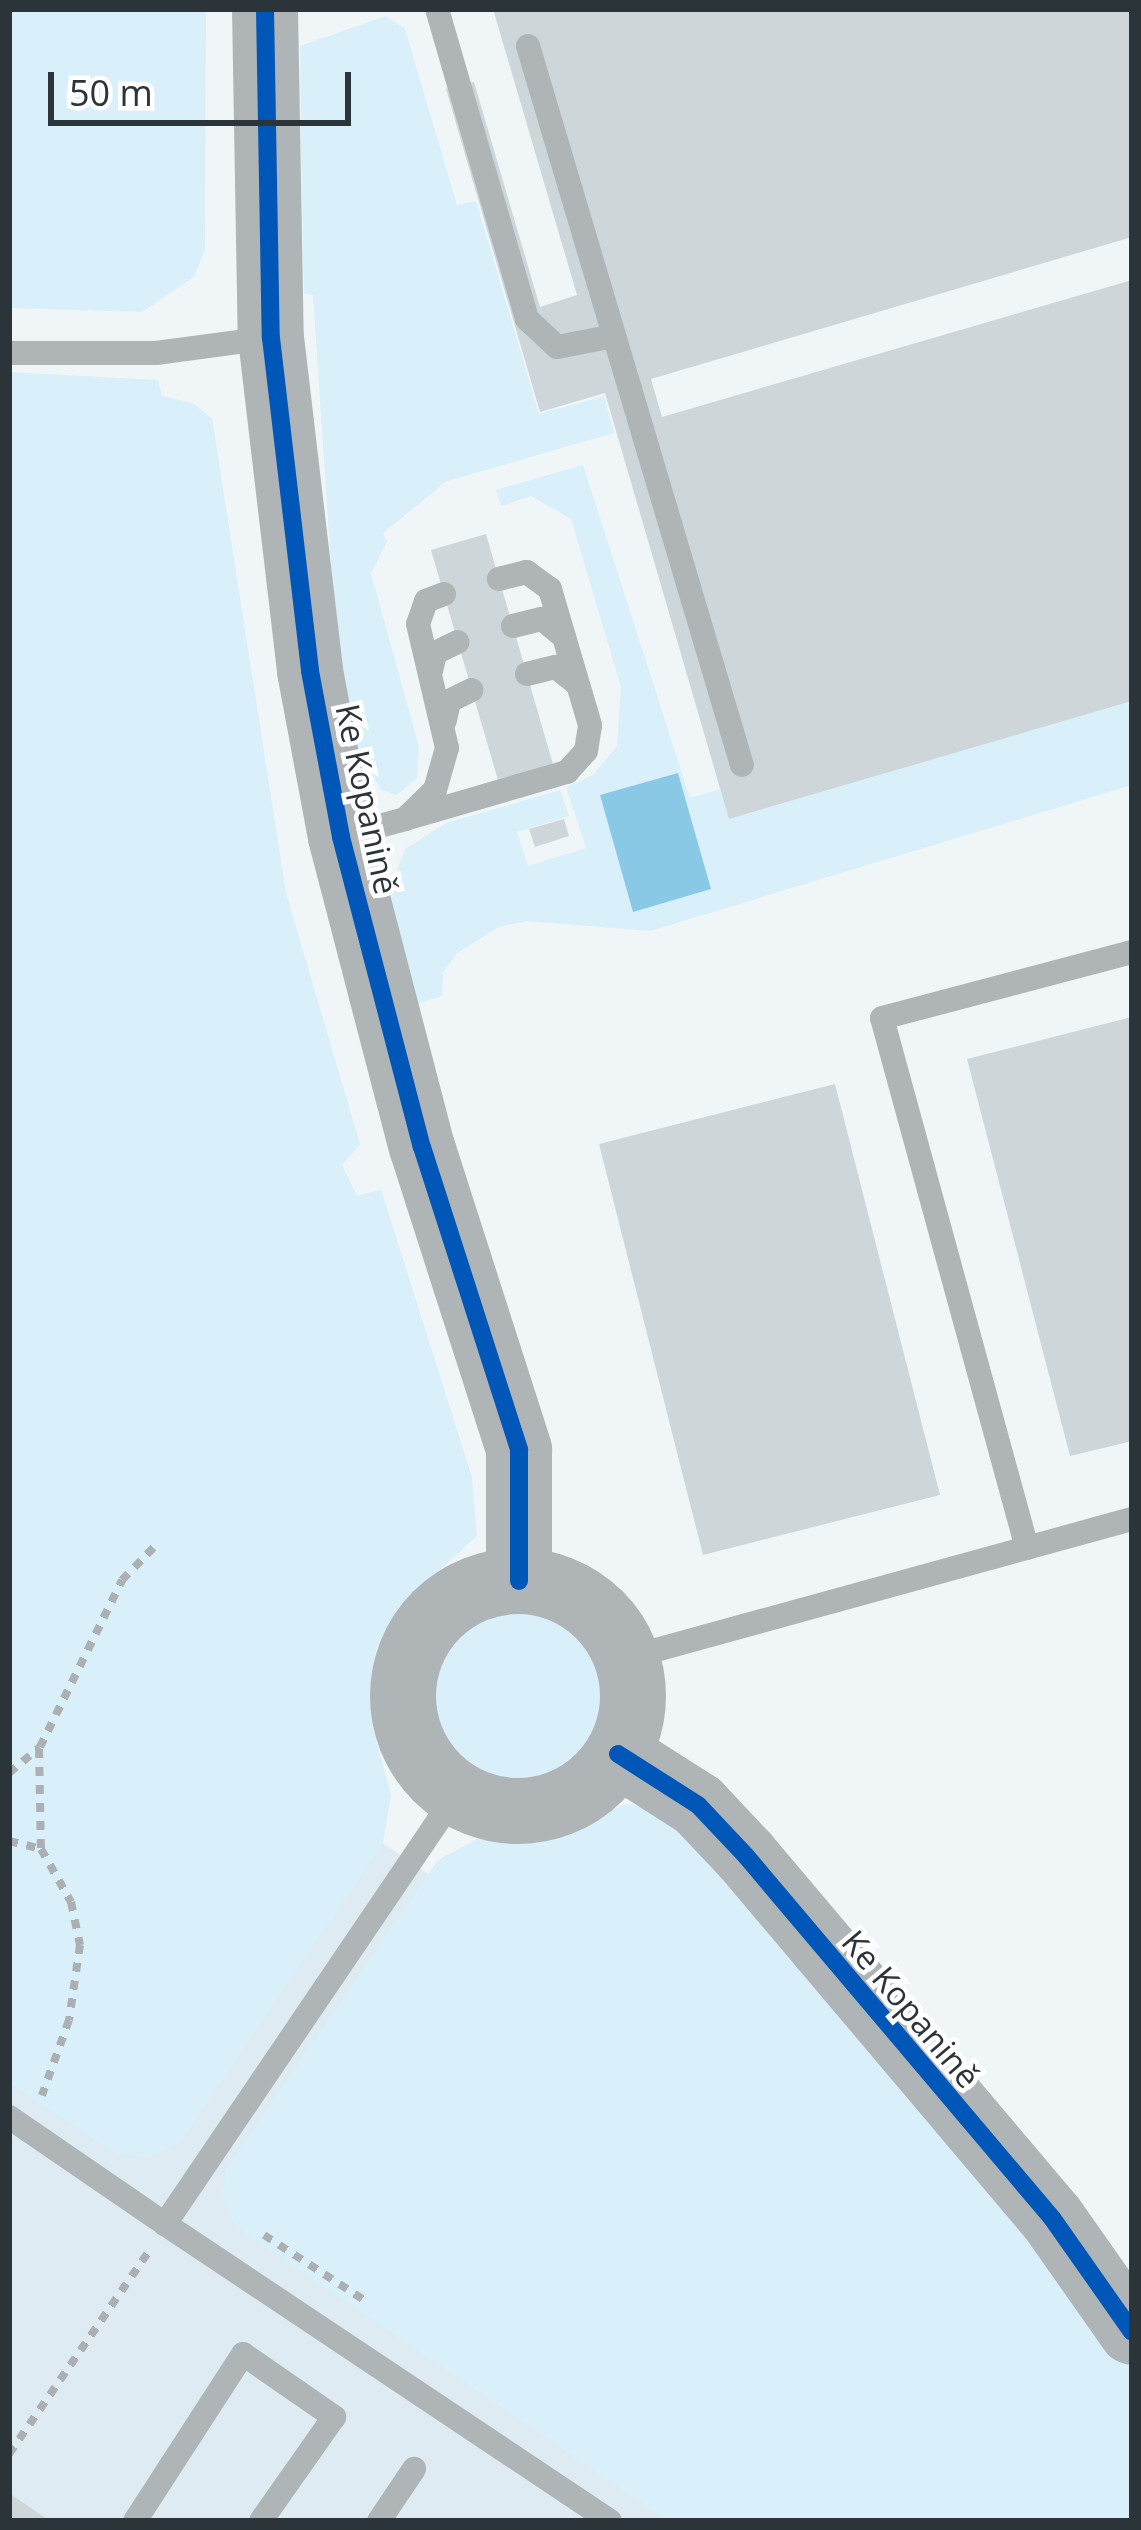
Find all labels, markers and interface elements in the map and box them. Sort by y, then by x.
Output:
scale bar [54,48,357,122]
text: 50 m [69,68,153,117]
street label: Ke Kopanině [328,700,406,898]
street label: Ke Kopanině [834,1922,988,2096]

